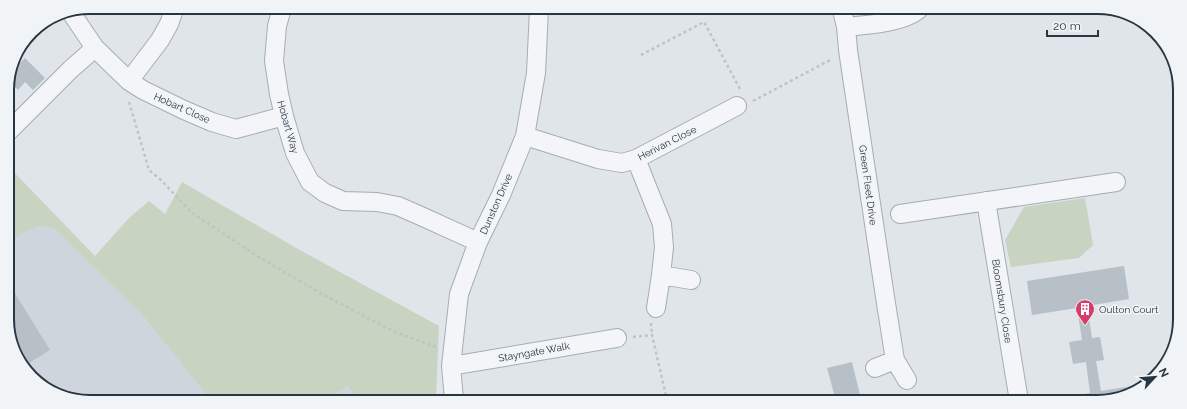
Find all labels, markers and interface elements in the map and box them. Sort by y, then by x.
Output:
scale bar [1047,12,1098,38]
text: 20 m [1053,19,1081,33]
street label: Hobart Close [152,91,212,125]
street label: Hobart Way [275,99,301,155]
street label: Herivan Close [636,123,698,162]
street label: Green Fleet Drive [857,144,879,226]
street label: Dunston Drive [478,172,514,236]
street label: Bloomsbury Close [990,258,1014,344]
building icon: Oulton Court [1074,298,1096,326]
place label: Oulton Court [1099,304,1159,315]
street label: Stayngate Walk [497,340,571,364]
north arrow [1135,357,1175,397]
text: N [1156,366,1171,379]

